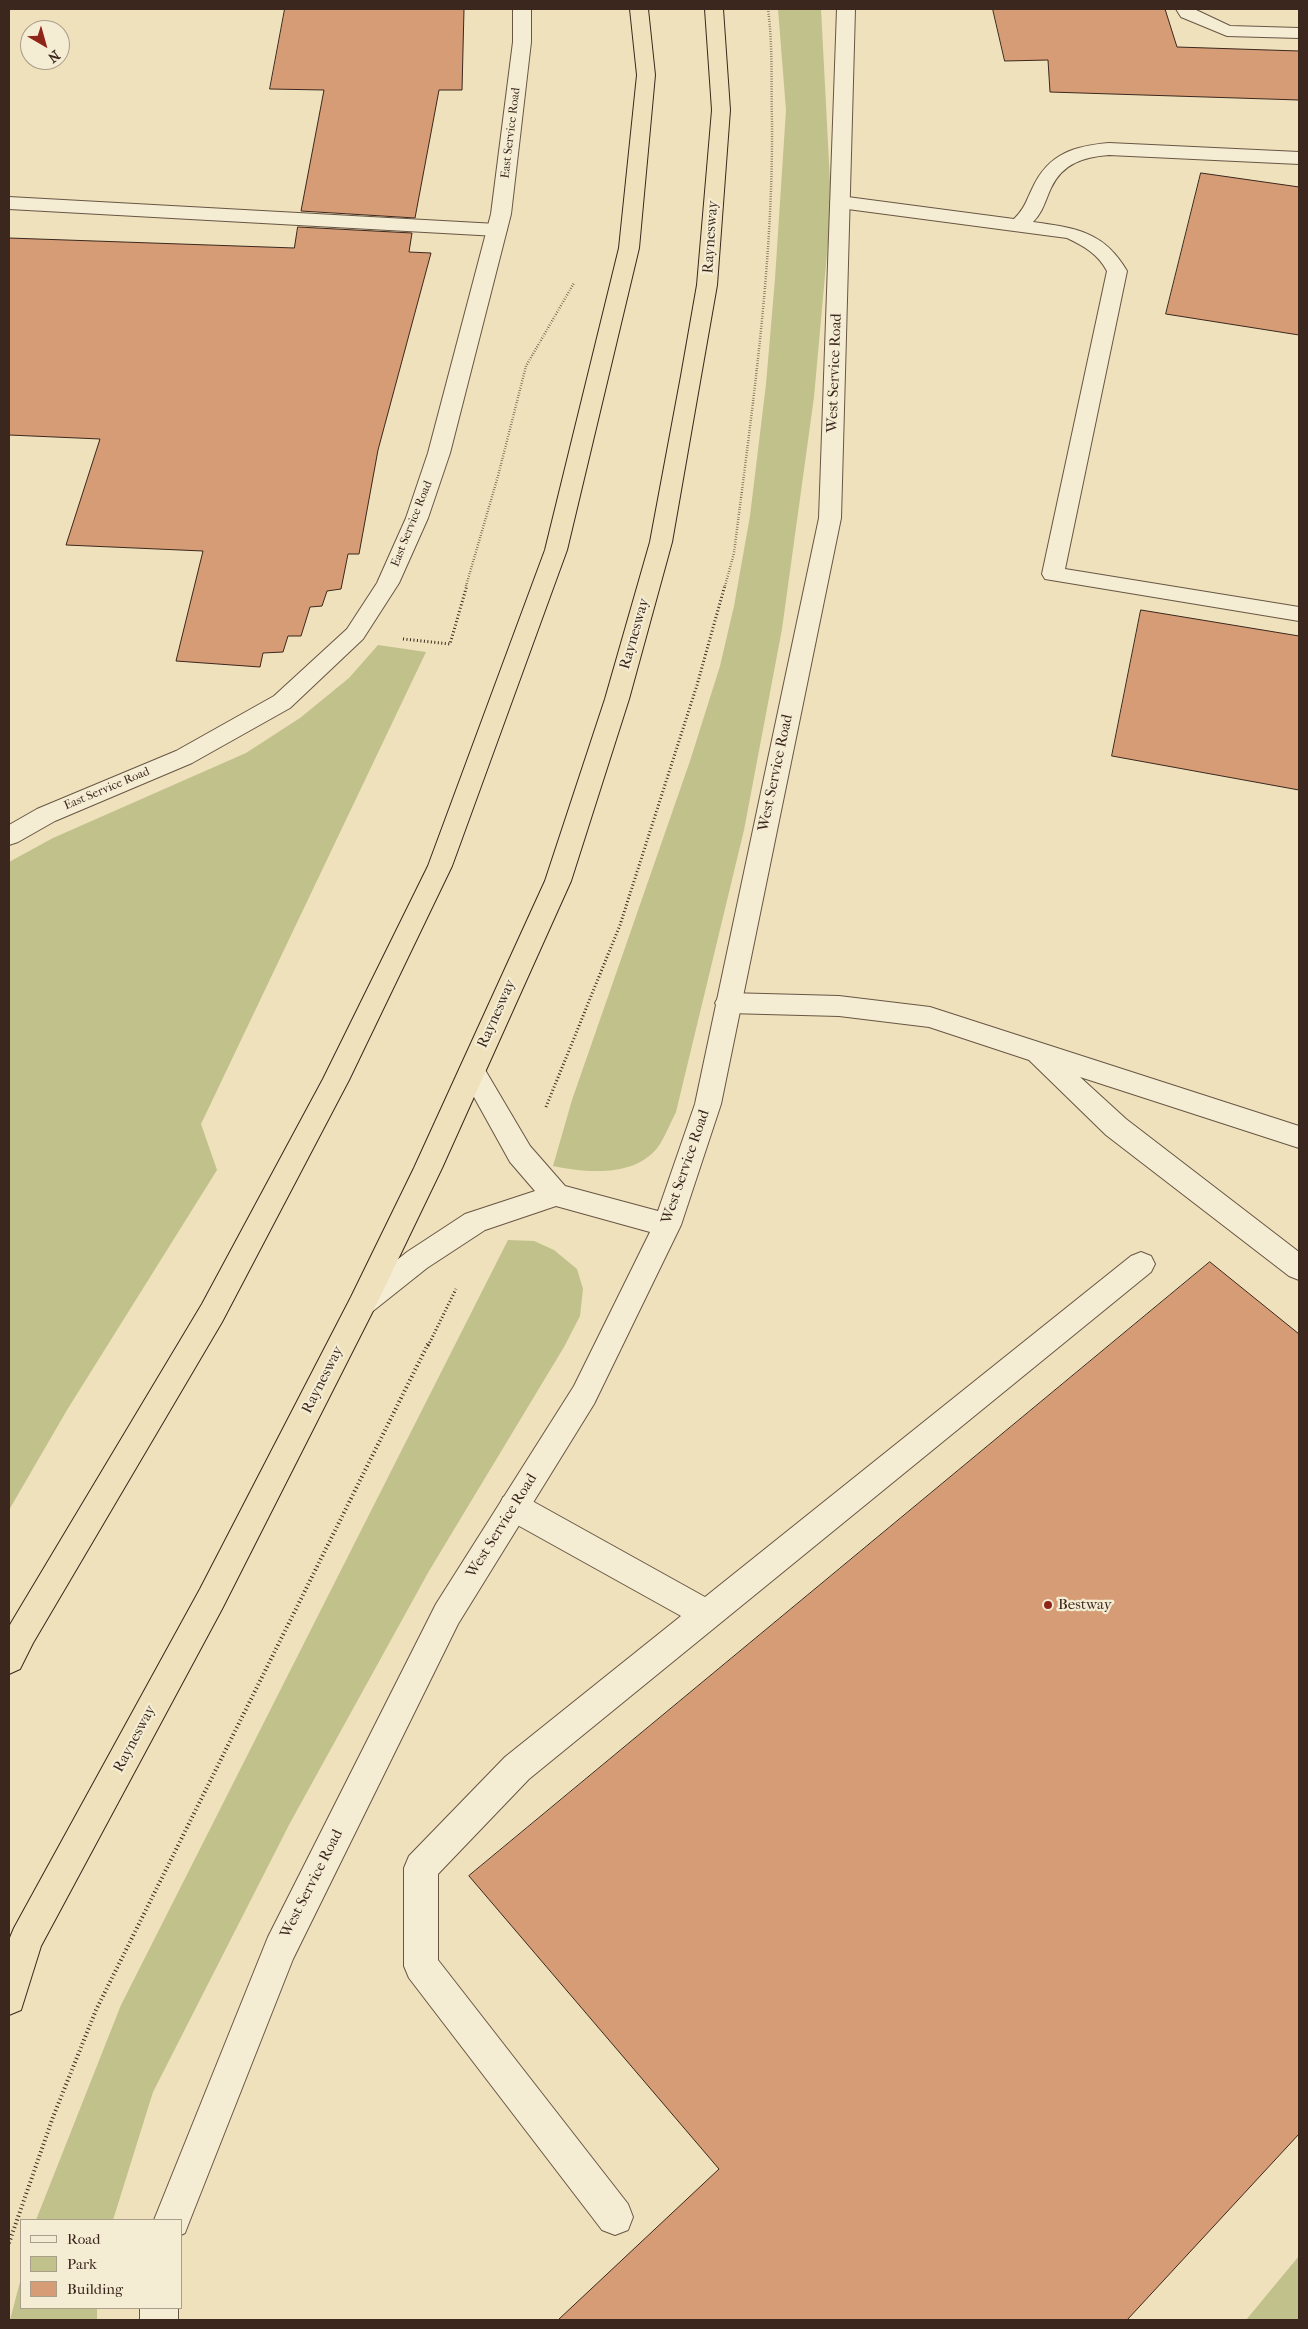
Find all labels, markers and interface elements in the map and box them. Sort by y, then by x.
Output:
north arrow [20,20,70,70]
text: N [45,46,63,66]
street label: East Service Road [498,87,524,179]
street label: Raynesway [699,200,723,274]
street label: West Service Road [824,313,846,433]
street label: East Service Road [388,479,436,569]
street label: Raynesway [616,596,654,672]
street label: West Service Road [755,713,797,833]
street label: East Service Road [62,765,152,813]
street label: Raynesway [474,977,520,1051]
street label: West Service Road [658,1108,714,1226]
street label: Raynesway [298,1343,348,1417]
street label: West Service Road [463,1471,541,1581]
place label: Bestway [1058,1596,1112,1614]
marker: Bestway [1042,1599,1054,1611]
street label: Raynesway [110,1703,160,1775]
street label: West Service Road [277,1827,347,1941]
legend [20,2219,182,2309]
text: Road [67,2230,100,2248]
text: Park [67,2255,97,2273]
text: Building [67,2280,123,2298]

